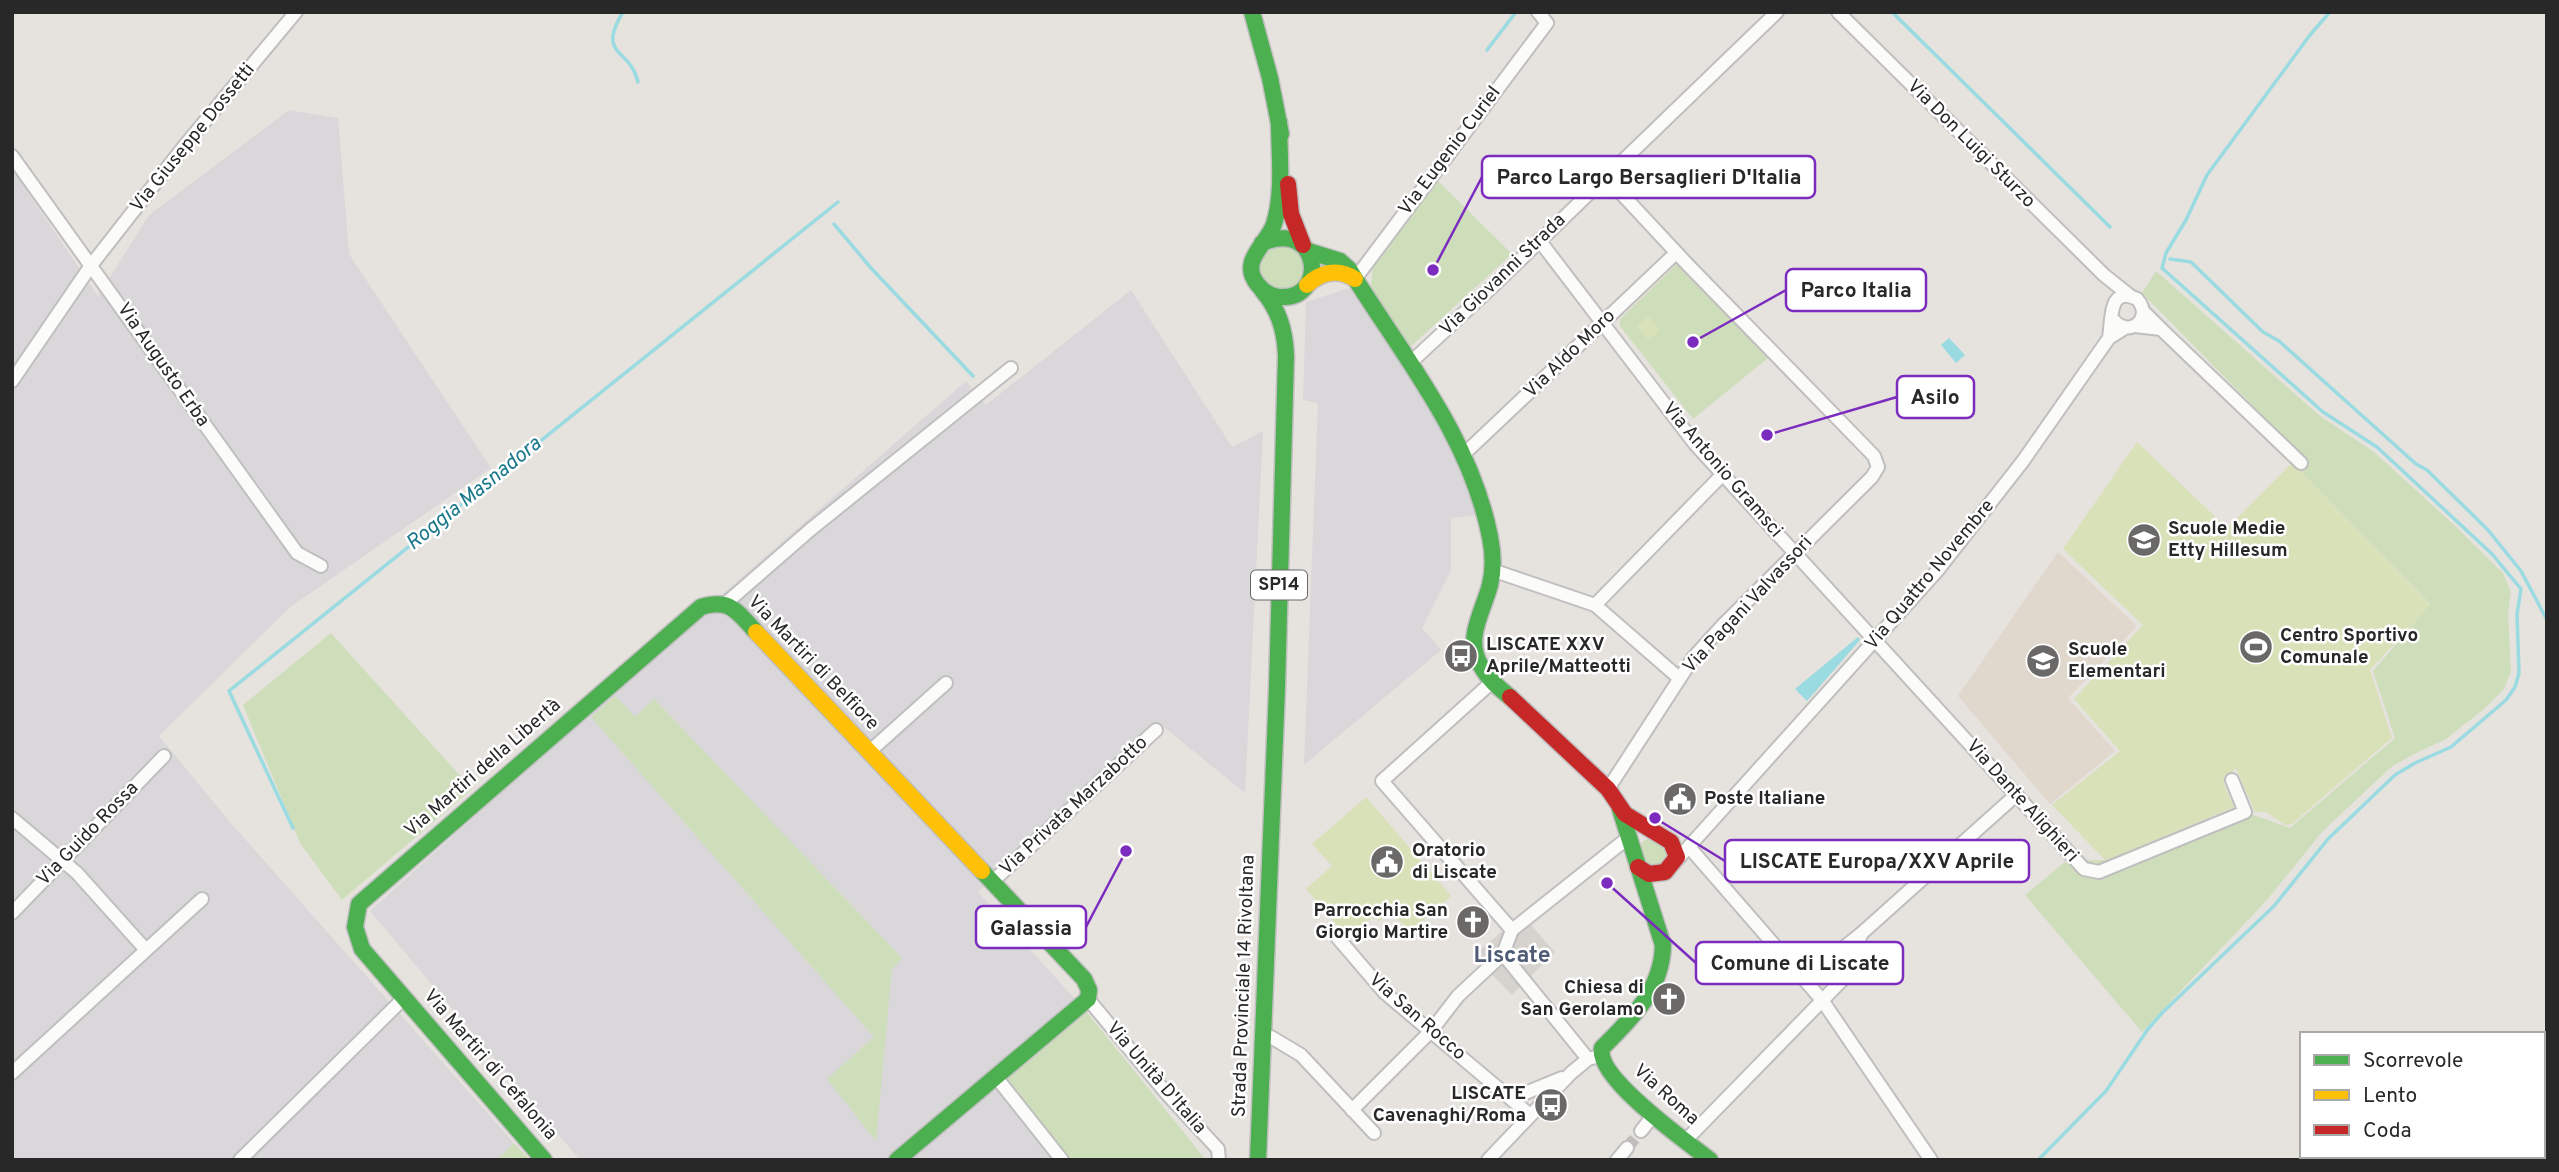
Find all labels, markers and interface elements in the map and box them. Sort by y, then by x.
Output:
street label: Via Giuseppe Dossetti [125,59,261,217]
street label: Via Don Luigi Sturzo [1902,75,2040,213]
street label: Via Eugenio Curiel [1394,82,1506,220]
callout: Parco Largo Bersaglieri D'Italia [1482,156,1815,198]
text: Parco Largo Bersaglieri D'Italia [1497,165,1801,192]
street label: Via Giovanni Strada [1435,209,1571,341]
callout: Parco Italia [1786,269,1926,311]
text: Parco Italia [1800,278,1912,305]
street label: Via Augusto Erba [111,298,215,432]
street label: Via Aldo Moro [1519,304,1621,404]
callout: Asilo [1897,376,1974,418]
text: Asilo [1910,385,1960,412]
street label: Via Antonio Gramsci [1657,397,1787,543]
water label: Roggia Masnadora [401,431,547,557]
street label: Via Quattro Novembre [1860,495,2000,655]
place label: Scuole Medie Etty Hillesum [2168,517,2288,563]
school or university icon: Scuole Medie Etty Hillesum [2125,521,2163,559]
street label: Via Pagani Valvassori [1678,531,1818,679]
road number: SP14 [1251,570,1307,600]
street label: Via Martiri di Belfiore [742,590,884,736]
place label: Centro Sportivo Comunale [2280,624,2418,670]
sports icon: Centro Sportivo Comunale [2237,628,2275,666]
place label: LISCATE XXV Aprile/Matteotti [1486,633,1631,679]
bus stop icon: LISCATE XXV Aprile/Matteotti [1442,637,1480,675]
place label: Scuole Elementari [2068,638,2166,684]
school or university icon: Scuole Elementari [2024,642,2062,680]
street label: Via Martiri della Libertà [400,694,566,842]
street label: Via Privata Marzabotto [995,731,1153,881]
street label: Via Dante Alighieri [1960,735,2084,867]
street label: Via Guido Rossa [32,777,144,891]
public building icon: Poste Italiane [1661,780,1699,818]
place label: Poste Italiane [1704,787,1825,811]
place label: Oratorio di Liscate [1412,839,1497,885]
callout: LISCATE Europa/XXV Aprile [1725,840,2029,882]
public building icon: Oratorio di Liscate [1368,843,1406,881]
text: LISCATE Europa/XXV Aprile [1740,849,2014,876]
street label: Strada Provinciale 14 Rivoltana [1227,854,1261,1118]
place label: Parrocchia San Giorgio Martire [1314,899,1448,945]
church icon: Parrocchia San Giorgio Martire [1454,903,1492,941]
callout: Galassia [976,906,1086,948]
text: Galassia [990,916,1072,943]
district label: Liscate [1473,942,1551,971]
callout: Comune di Liscate [1696,942,1903,984]
text: Comune di Liscate [1710,951,1890,978]
street label: Via San Rocco [1363,968,1471,1066]
place label: Chiesa di San Gerolamo [1520,976,1644,1022]
church icon: Chiesa di San Gerolamo [1650,980,1688,1018]
street label: Via Martiri di Cefalonia [418,985,562,1145]
street label: Via Unità D'Italia [1101,1017,1211,1139]
legend [2300,1032,2545,1158]
text: Scorrevole [2363,1048,2463,1075]
street label: Via Roma [1628,1059,1704,1131]
place label: LISCATE Cavenaghi/Roma [1373,1082,1526,1128]
text: Lento [2363,1083,2417,1110]
bus stop icon: LISCATE Cavenaghi/Roma [1532,1086,1570,1124]
text: Coda [2363,1118,2412,1145]

